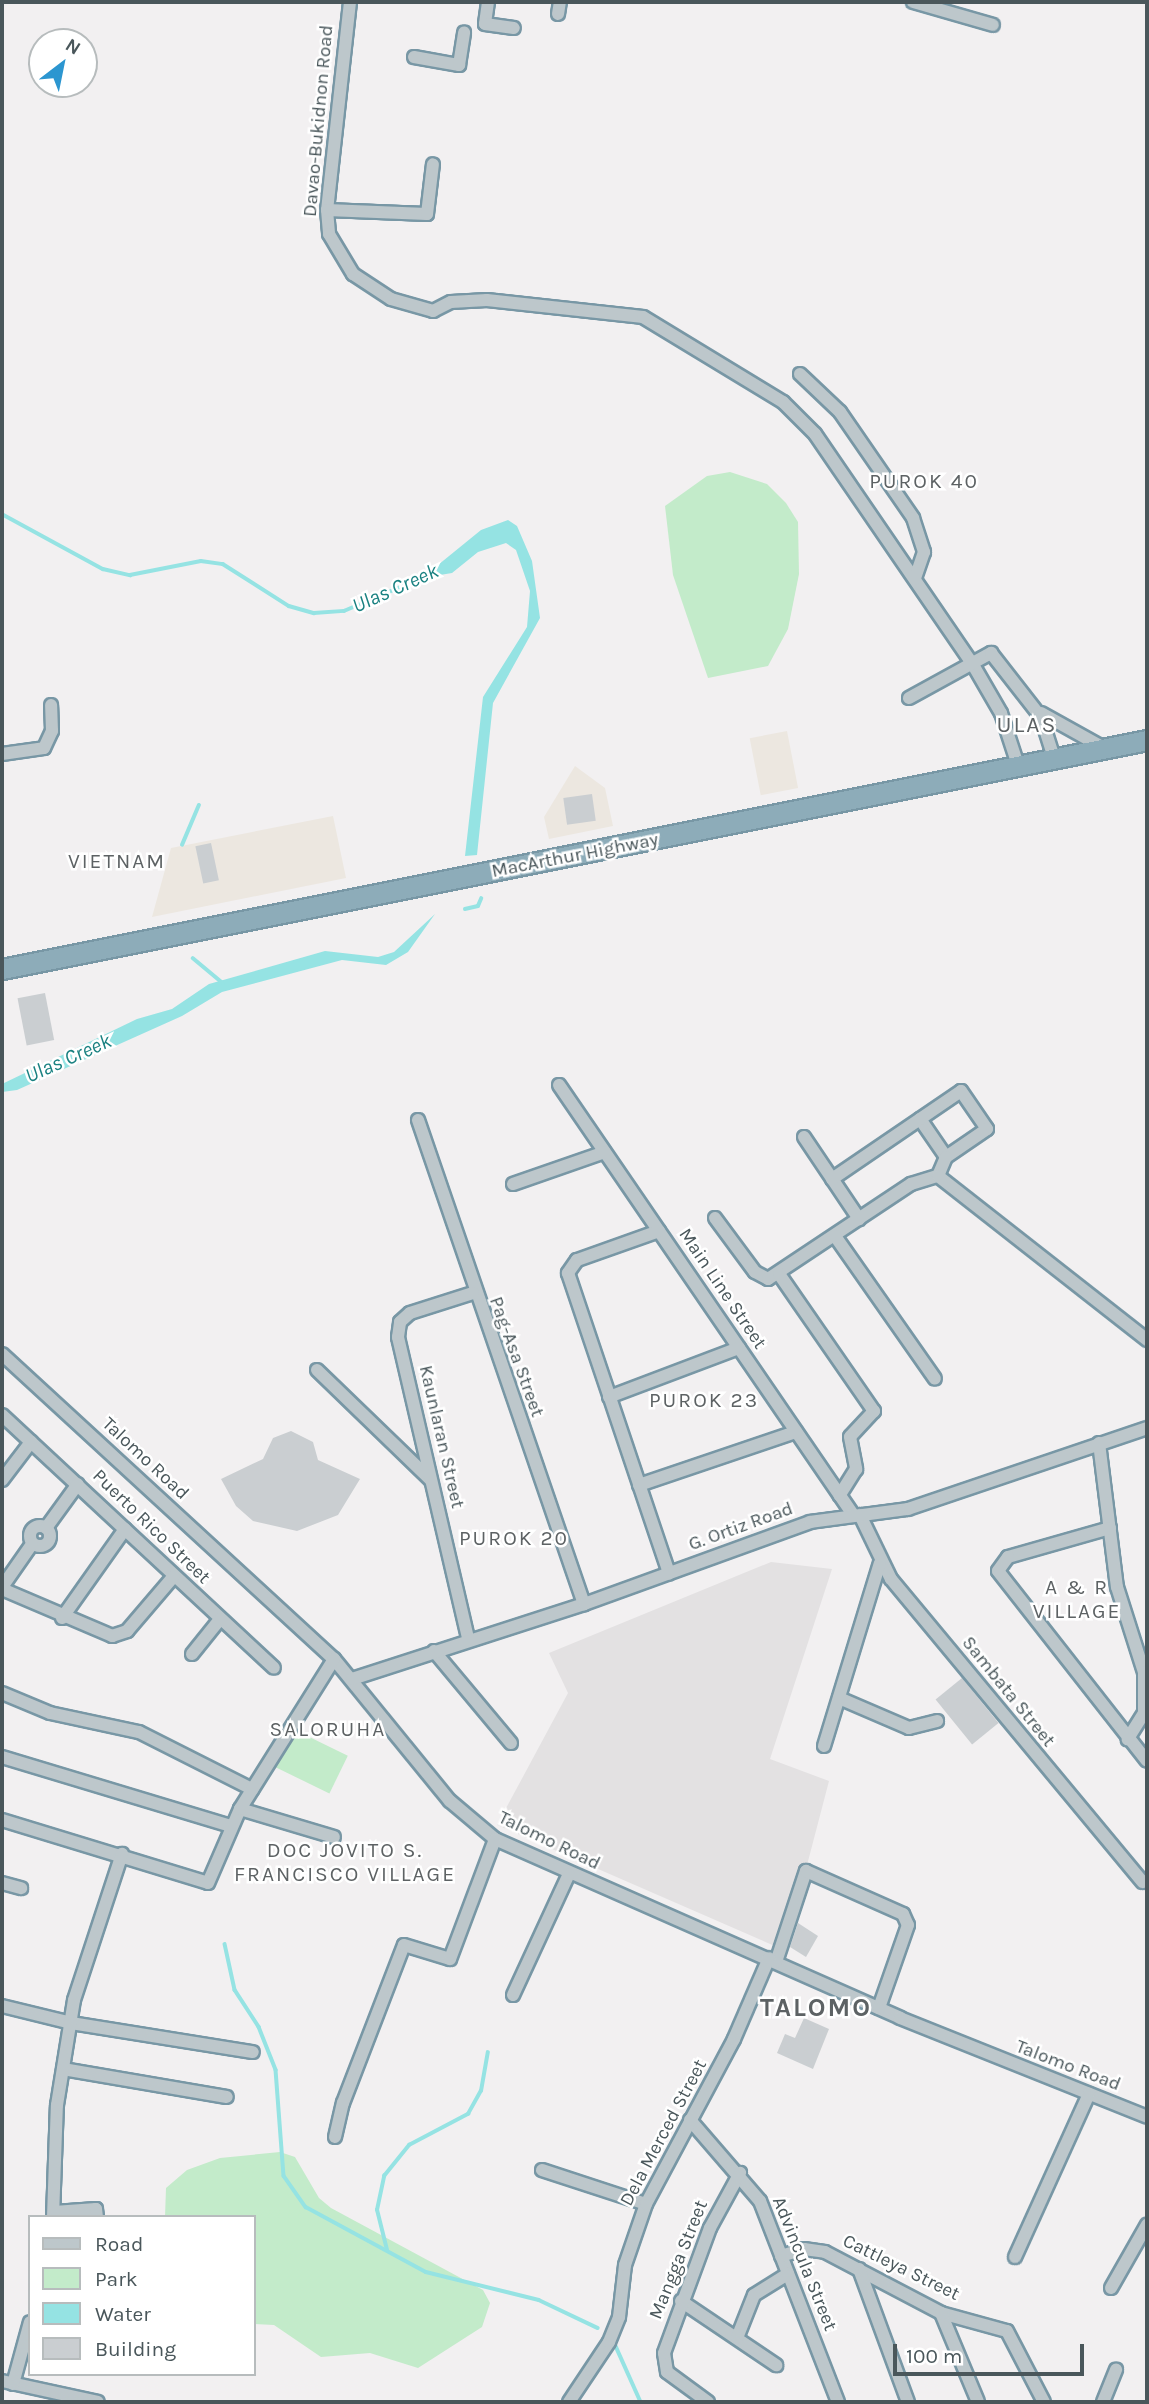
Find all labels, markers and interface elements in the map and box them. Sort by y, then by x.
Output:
street label: Davao-Bukidnon Road [299,24,339,218]
north arrow [28,28,98,98]
text: N [61,34,85,60]
district label: PUROK 40 [870,468,978,494]
water label: Ulas Creek [348,558,442,618]
district label: ULAS [997,711,1057,739]
street label: MacArthur Highway [490,829,660,883]
district label: VIETNAM [69,848,165,874]
water label: Ulas Creek [21,1028,115,1088]
street label: Main Line Street [673,1224,771,1354]
street label: Pag-Asa Street [484,1294,548,1420]
street label: Kaunlaran Street [413,1363,469,1511]
district label: PUROK 23 [650,1387,758,1413]
street label: Talomo Road [97,1413,193,1505]
street label: Puerto Rico Street [87,1465,215,1589]
street label: G. Ortiz Road [686,1498,796,1556]
district label: PUROK 20 [460,1525,568,1551]
district label: A & R VILLAGE [1034,1574,1120,1624]
street label: Sambata Street [956,1632,1060,1752]
district label: SALORUHA [271,1716,385,1742]
street label: Talomo Road [494,1807,604,1875]
district label: DOC JOVITO S. FRANCISCO VILLAGE [236,1837,454,1887]
district label: TALOMO [761,1992,871,2024]
street label: Talomo Road [1012,2036,1124,2096]
street label: Dela Merced Street [616,2056,712,2210]
street label: Advincula Street [767,2194,841,2334]
street label: Mangga Street [645,2197,713,2323]
legend [28,2215,256,2376]
street label: Cattleya Street [839,2230,963,2306]
text: Road [95,2232,143,2256]
text: Park [95,2267,138,2291]
text: Water [95,2302,151,2326]
scale bar [897,2330,1088,2374]
text: Building [95,2337,176,2361]
text: 100 m [906,2344,963,2368]

